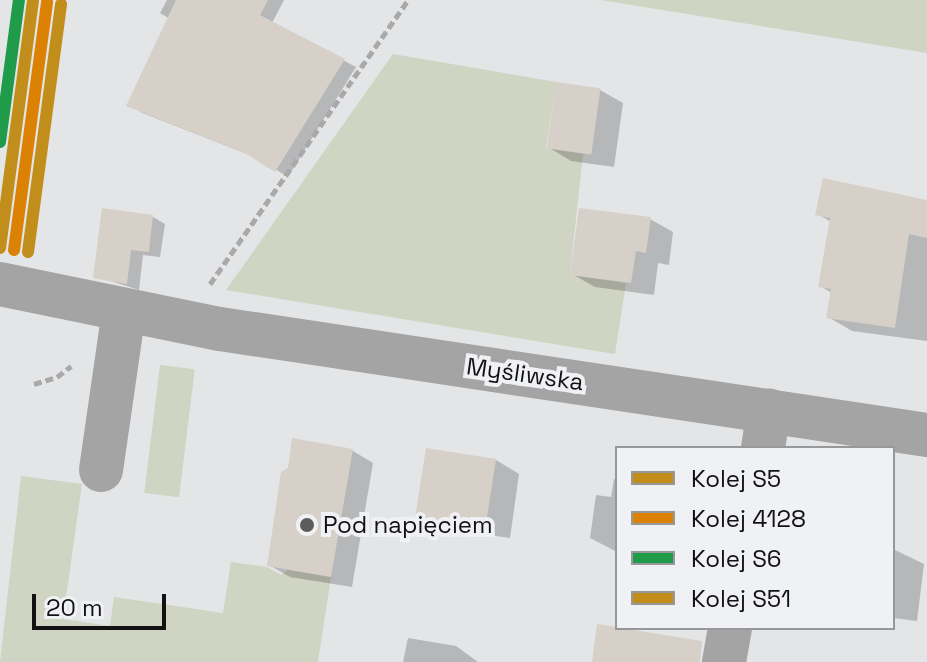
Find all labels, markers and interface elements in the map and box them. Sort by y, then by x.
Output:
street label: Myśliwska [465,352,585,396]
legend [615,446,895,630]
text: Kolej S5 [691,463,781,494]
text: Kolej 4128 [691,503,806,534]
place label: Pod napięciem [323,511,493,539]
marker: Pod napięciem [298,516,316,534]
text: Kolej S6 [691,543,782,574]
scale bar [36,578,170,628]
text: Kolej S51 [691,583,791,614]
text: 20 m [46,592,103,623]

